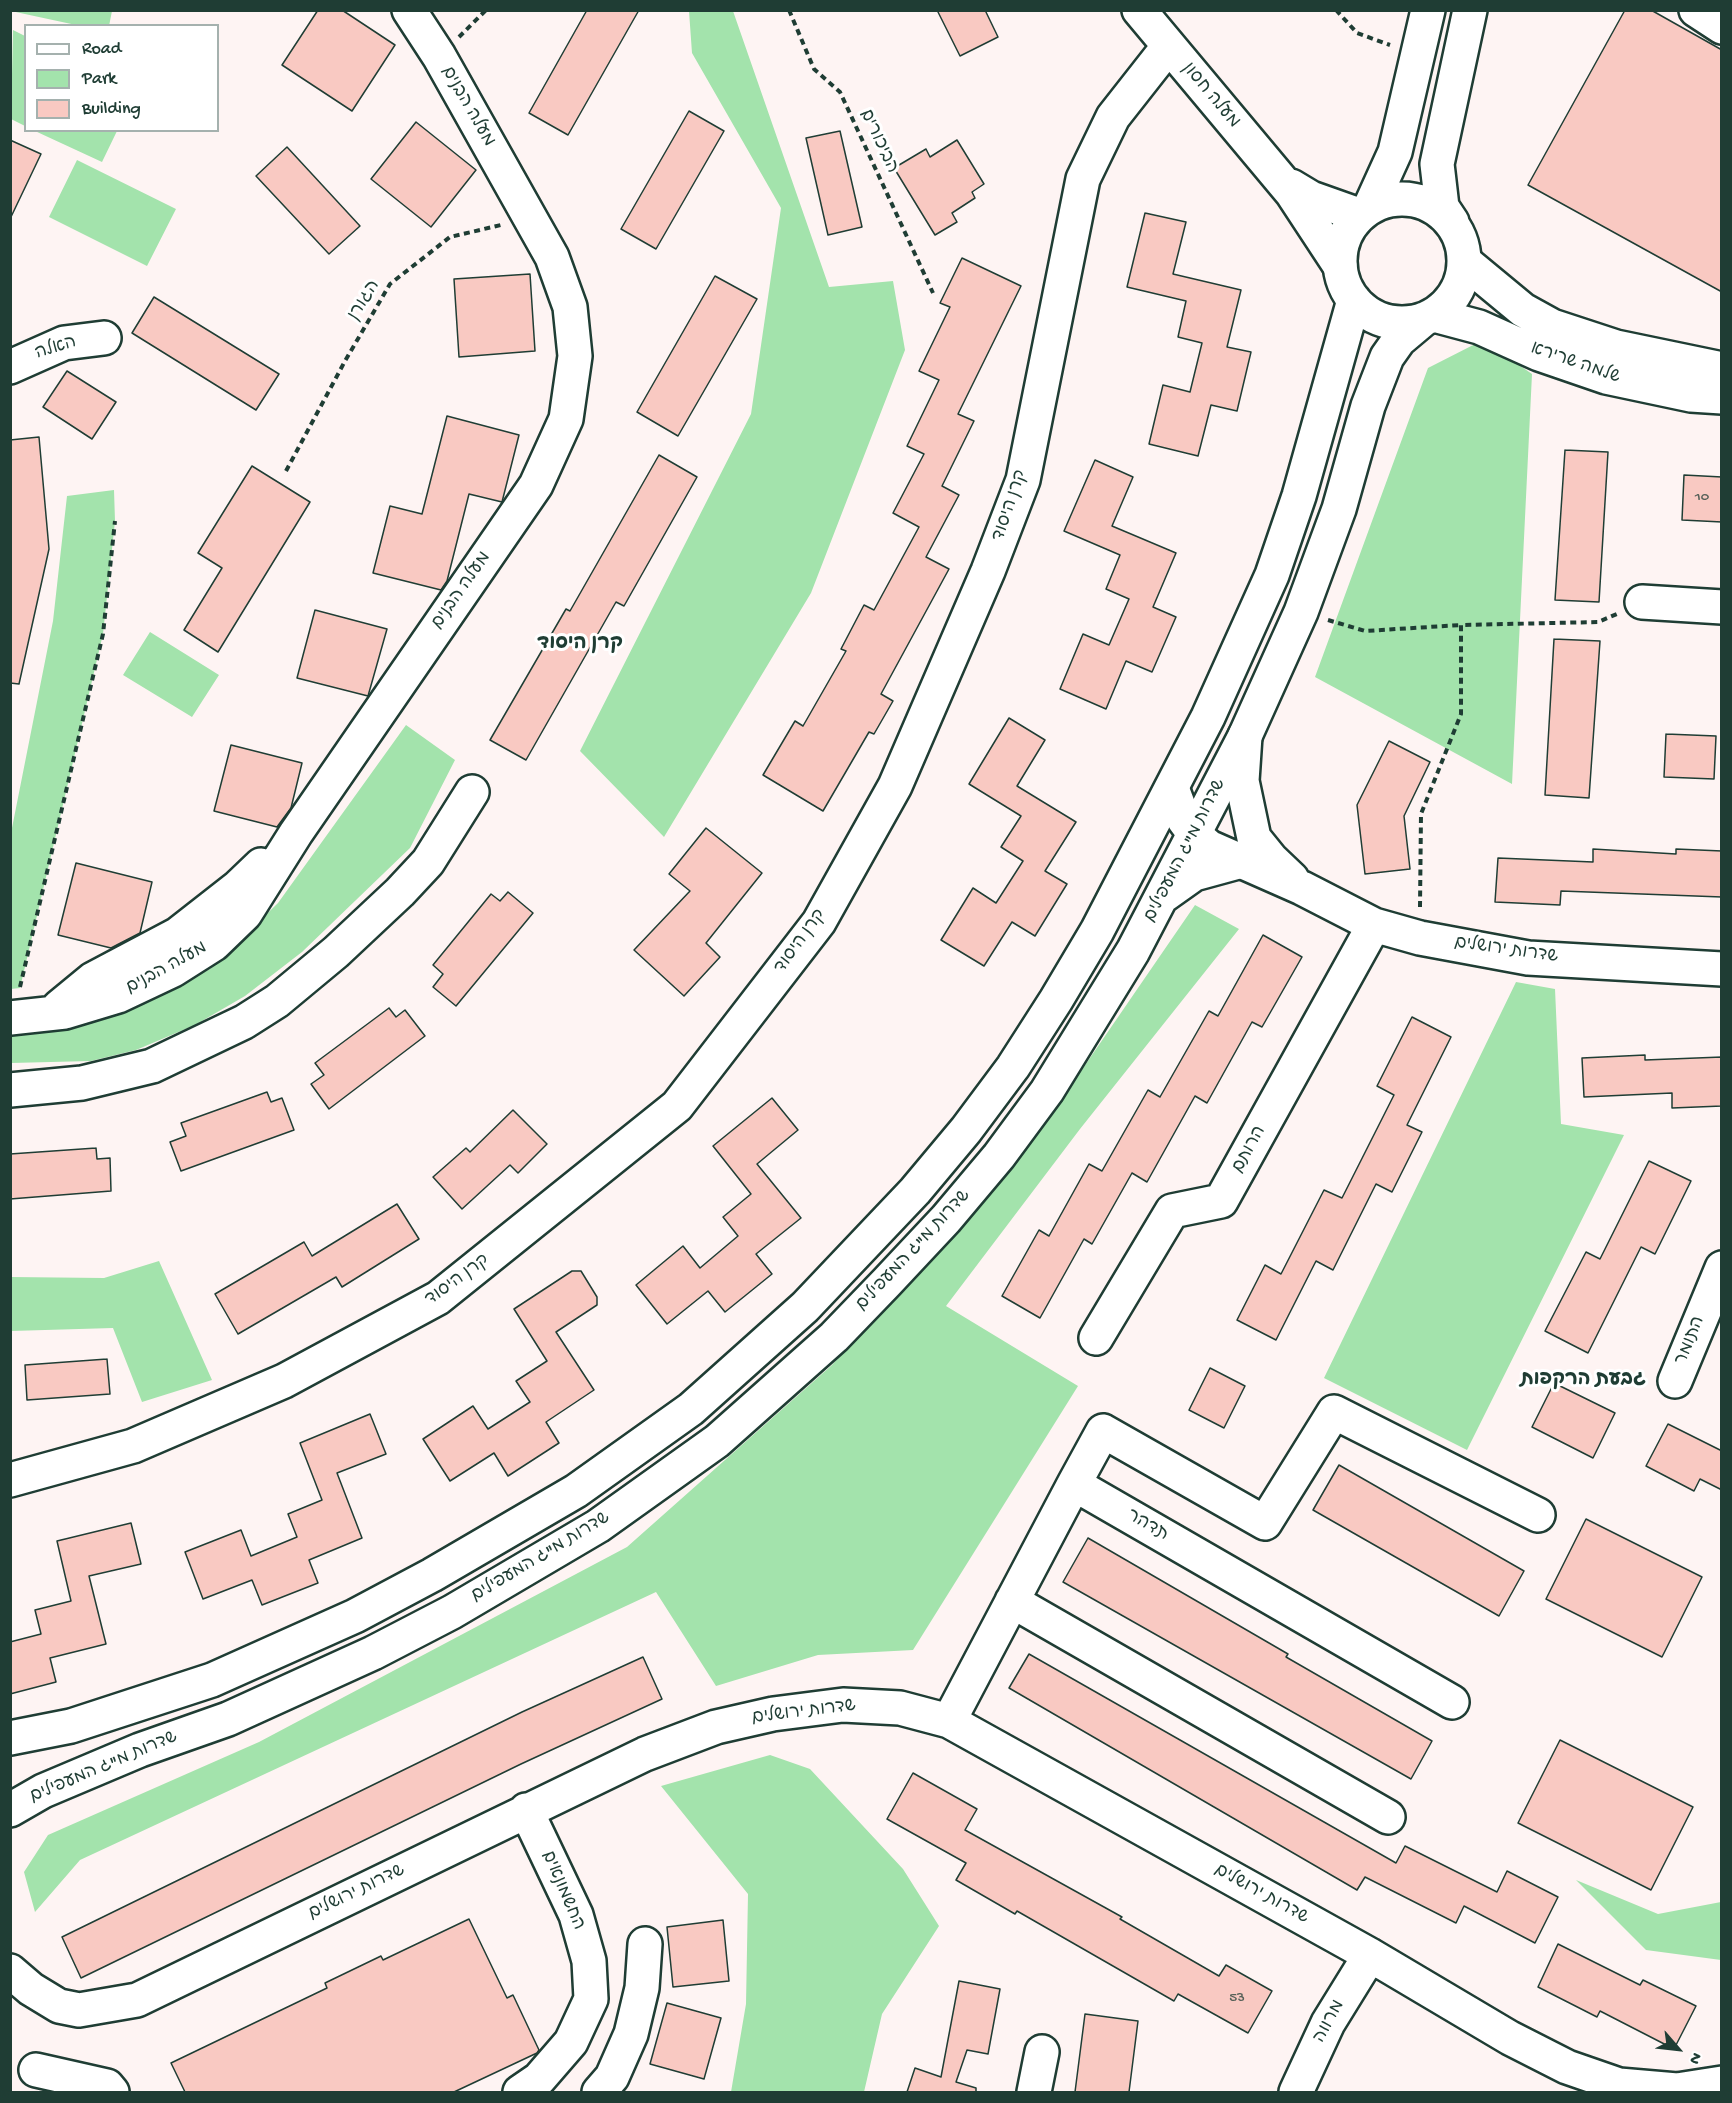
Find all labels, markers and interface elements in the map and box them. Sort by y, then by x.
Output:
legend [24,24,219,132]
text: Road [82,39,121,60]
street label: מעלה חסון [1176,59,1244,133]
street label: מעלה הבנים [435,63,499,151]
text: Park [82,69,116,90]
text: Building [82,99,141,120]
street label: הביכורים [854,107,902,177]
street label: הגורן [344,277,386,325]
street label: האלה [33,333,79,365]
street label: שלמה שרירא [1527,339,1623,389]
street label: קרן היסוד [989,467,1033,545]
house number: 10 [1695,489,1709,507]
street label: מעלה הבנים [428,548,496,634]
district label: קרן היסוד [537,633,623,657]
street label: שדרות מ"ג המעפילים [1140,776,1232,926]
street label: קרן היסוד [770,906,832,978]
street label: שדרות ירושלים [1453,933,1559,969]
street label: מעלה הבנים [123,938,211,1000]
street label: הרותם [1228,1123,1272,1177]
street label: שדרות מ"ג המעפילים [852,1186,976,1316]
street label: קרן היסוד [422,1250,494,1312]
street label: התומר [1671,1313,1711,1369]
district label: גבעת הרקפות [1520,1369,1646,1393]
street label: תדהר [1122,1505,1172,1547]
street label: שדרות מ"ג המעפילים [468,1508,614,1608]
street label: שדרות ירושלים [751,1696,857,1730]
street label: שדרות מ"ג המעפילים [27,1727,181,1809]
street label: החשמונאים [536,1848,588,1934]
street label: שדרות ירושלים [305,1860,409,1926]
street label: שדרות ירושלים [1210,1860,1312,1930]
house number: 53 [1229,1990,1245,2008]
street label: מרווה [1310,1997,1350,2047]
north arrow [1648,2019,1708,2079]
text: N [1683,2049,1705,2067]

